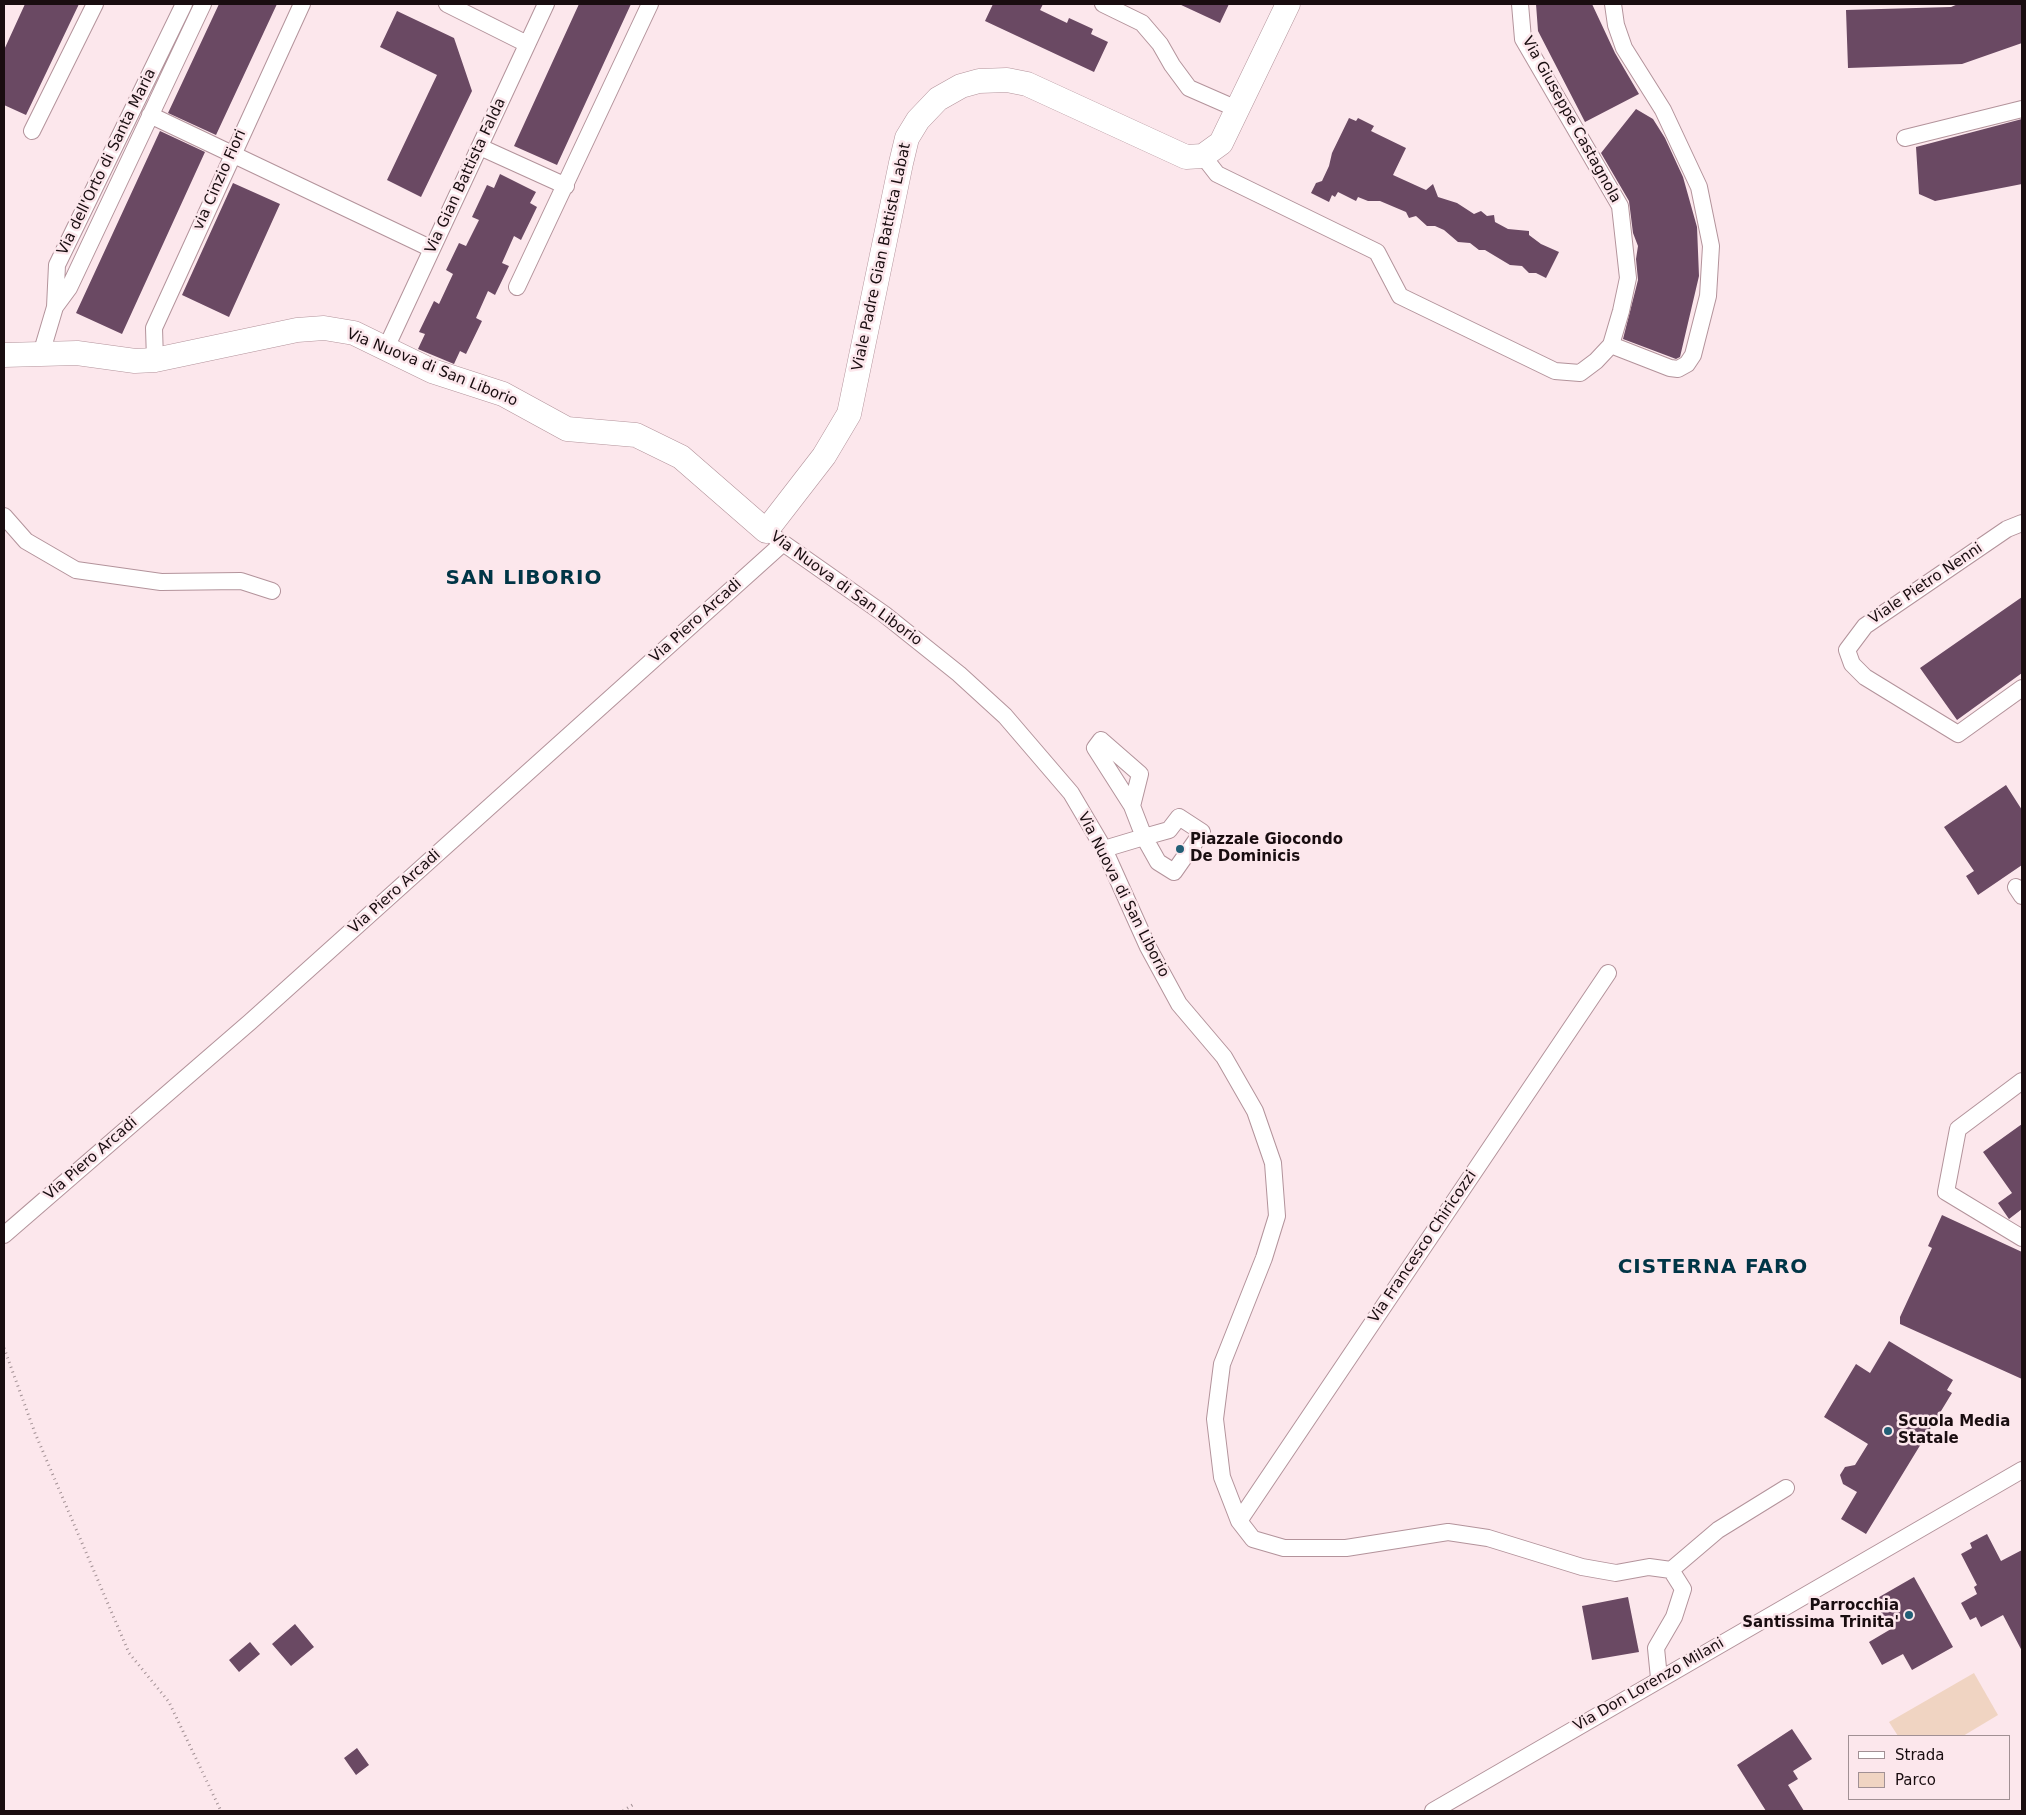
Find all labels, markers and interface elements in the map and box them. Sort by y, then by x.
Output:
street label: Via Giuseppe Castagnola [1518,34,1624,206]
street label: Via dell'Orto di Santa Maria [54,66,160,258]
street label: Via Gian Battista Falda [422,95,510,257]
street label: via Cinzio Fiori [190,127,250,233]
street label: Viale Padre Gian Battista Labat [849,141,915,373]
street label: Via Nuova di San Liborio [344,325,520,411]
street label: Via Nuova di San Liborio [767,528,925,650]
street label: Viale Pietro Nenni [1866,539,1986,629]
district label: SAN LIBORIO [444,567,604,591]
street label: Via Piero Arcadi [646,575,746,667]
street label: Via Nuova di San Liborio [1073,809,1173,981]
place label: Piazzale Giocondo De Dominicis [1190,831,1343,866]
marker: Piazzale Giocondo De Dominicis [1174,843,1186,855]
street label: Via Piero Arcadi [345,846,445,938]
street label: Via Piero Arcadi [41,1114,141,1204]
street label: Via Francesco Chiricozzi [1365,1167,1481,1327]
district label: CISTERNA FARO [1616,1256,1810,1280]
place label: Scuola Media Statale [1898,1413,2010,1448]
marker: Scuola Media Statale [1882,1425,1894,1437]
place label: Parrocchia Santissima Trinita' [1742,1597,1899,1632]
marker: Parrocchia Santissima Trinita' [1903,1609,1915,1621]
street label: Via Don Lorenzo Milani [1571,1634,1727,1736]
legend [1848,1735,2011,1800]
text: Strada [1895,1746,1944,1764]
text: Parco [1895,1771,1936,1789]

